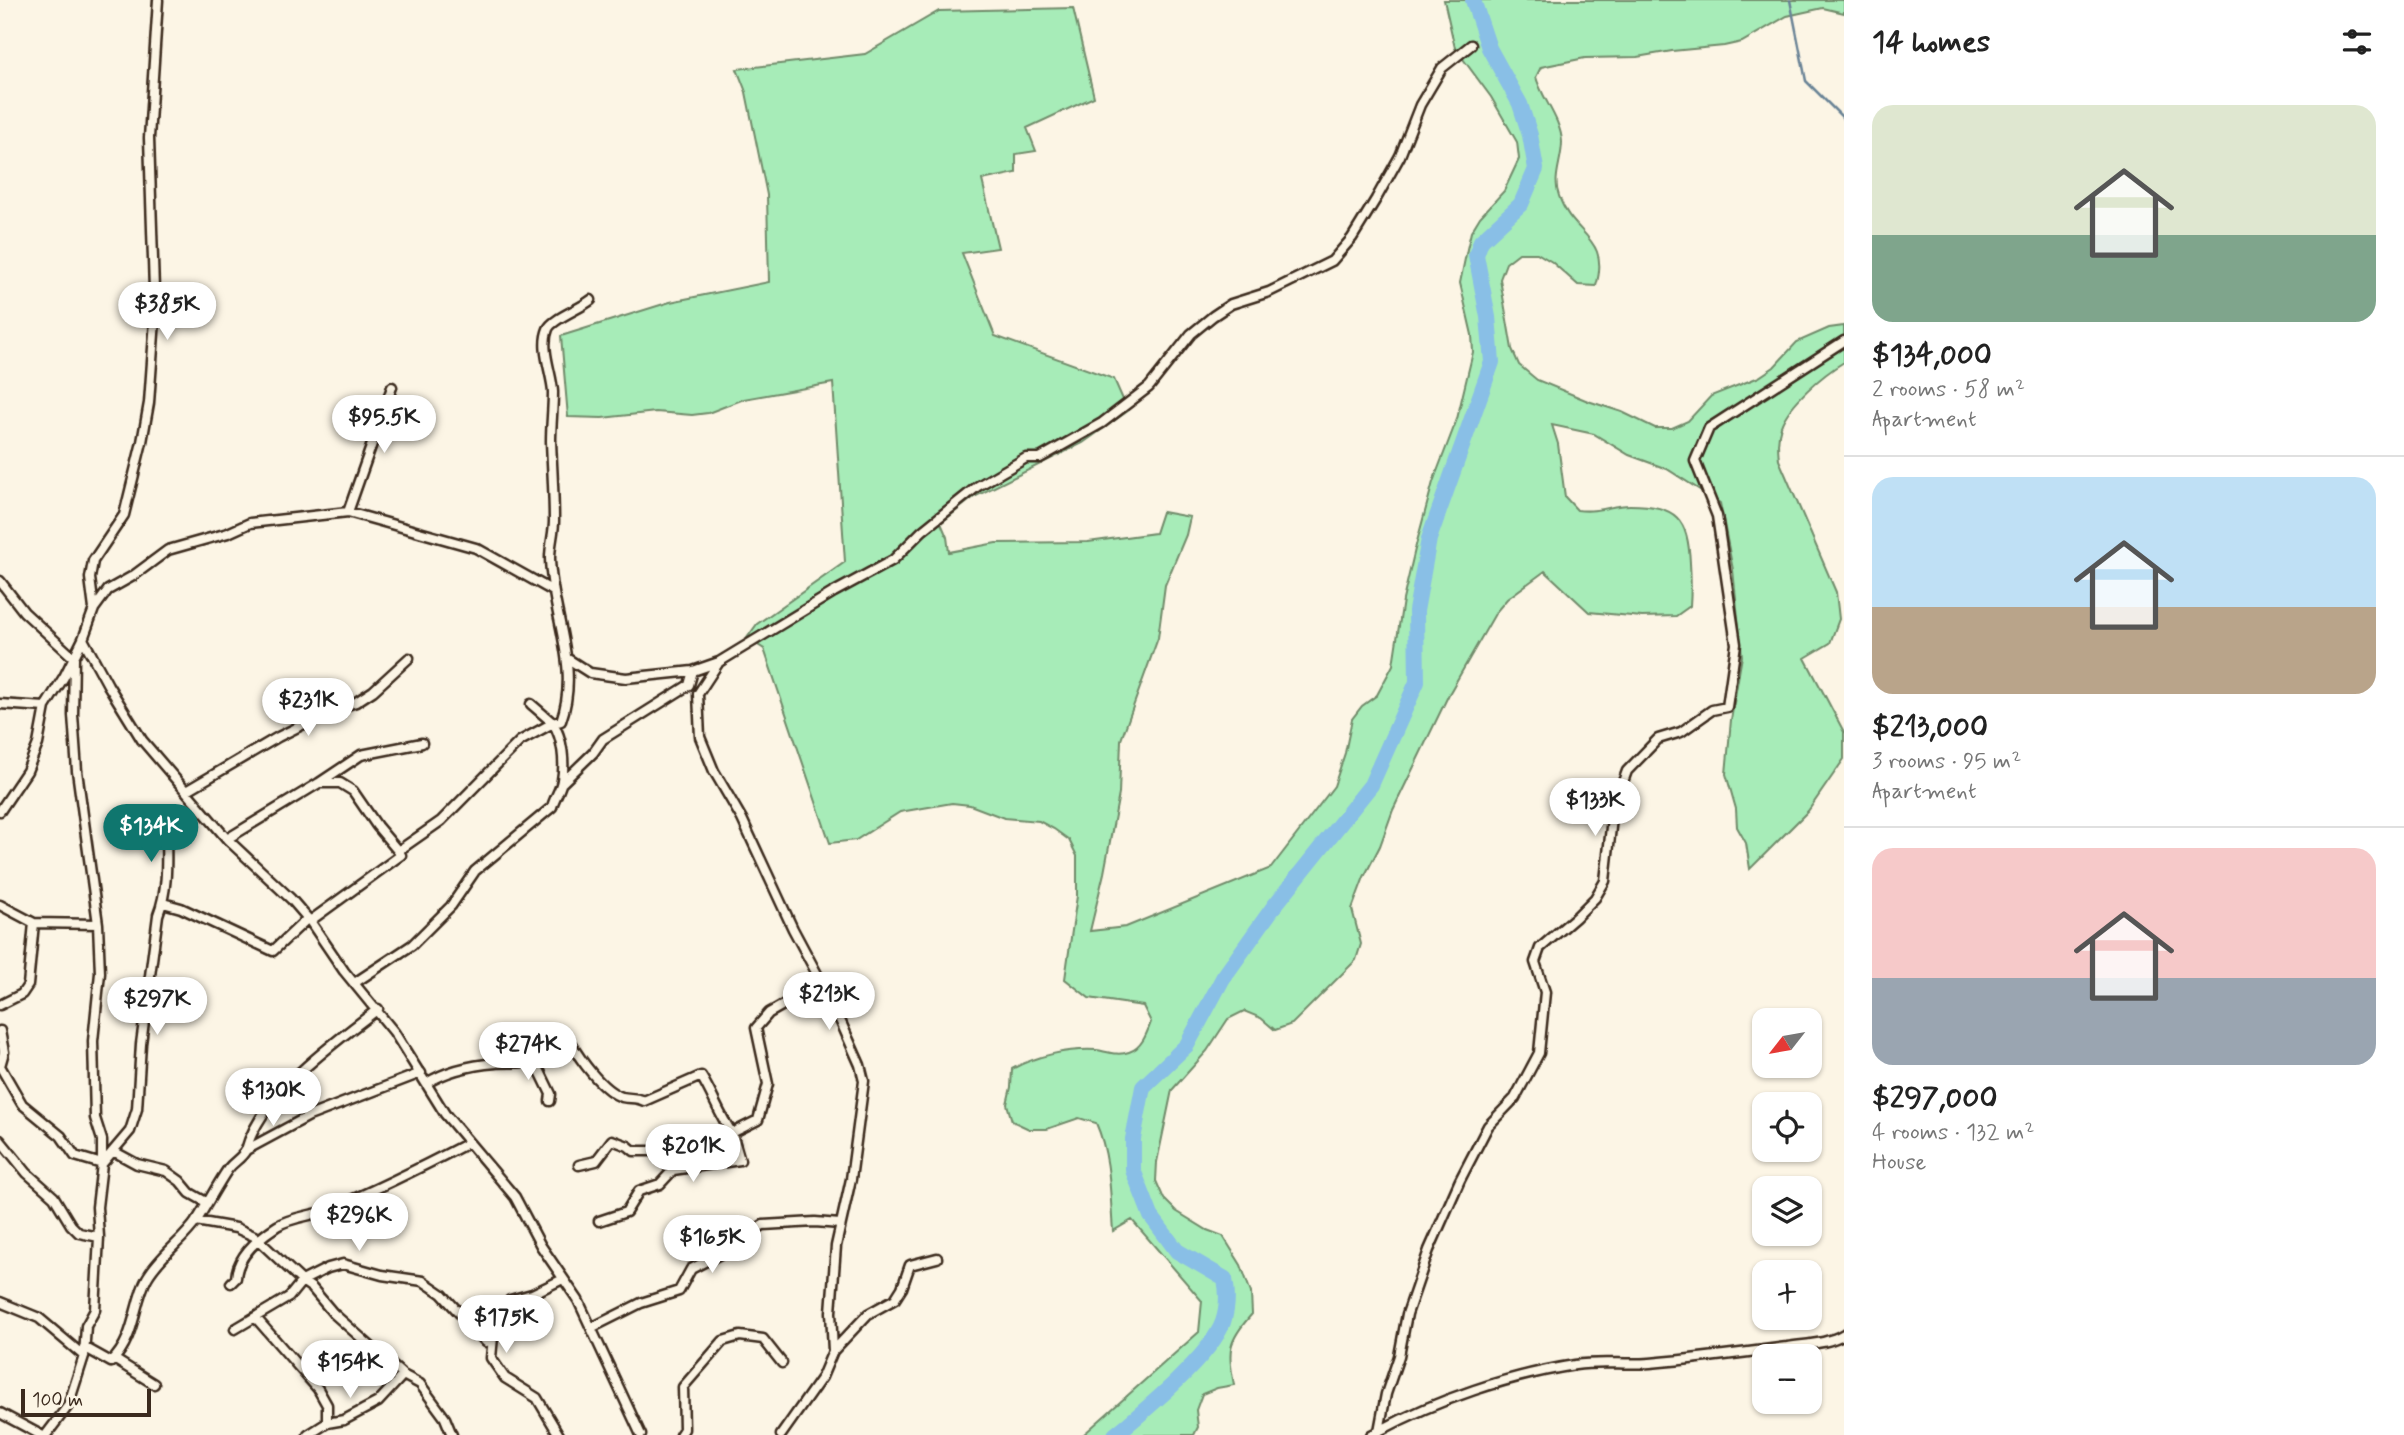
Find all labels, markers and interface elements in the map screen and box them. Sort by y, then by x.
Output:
text: 14 homes [1872,23,1990,62]
icon: filters [2338,23,2376,61]
icon: home [2061,150,2187,276]
pin: $385K [118,282,216,342]
text: $385K [134,290,200,320]
text: $134,000 [1872,336,1992,375]
text: 2 rooms · 58 m² [1872,375,2025,405]
pin: $95.5K [327,396,441,455]
text: $95.5K [348,403,420,433]
text: Apartment [1872,405,1977,435]
icon: home [2061,522,2187,648]
pin: $231K [259,678,357,738]
text: $231K [278,686,338,716]
text: $213,000 [1872,708,1988,747]
text: 3 rooms · 95 m² [1872,747,2021,777]
text: Apartment [1872,777,1977,807]
pin: $133K [1546,778,1644,838]
text: $133K [1565,786,1625,816]
pin: $134K [102,804,200,864]
text: $134K [119,812,183,842]
icon: home [2061,893,2187,1019]
pin: $213K [780,972,878,1032]
pin: $297K [108,978,206,1037]
text: $213K [799,980,859,1010]
text: $297K [123,985,191,1015]
north arrow [1752,1008,1822,1078]
map controls [1752,1008,1822,1414]
pin: $274K [479,1023,577,1082]
text: $274K [495,1030,561,1060]
pin: $130K [224,1068,322,1128]
text: $130K [241,1076,305,1106]
text: $297,000 [1872,1079,1997,1118]
button: locate [1752,1092,1822,1162]
text: 4 rooms · 132 m² [1872,1118,2034,1148]
pin: $201K [644,1124,742,1184]
text: $201K [661,1132,725,1162]
text: House [1872,1148,1926,1178]
button: layers [1752,1176,1822,1246]
pin: $296K [310,1194,408,1253]
text: $296K [326,1201,392,1231]
pin: $165K [663,1216,761,1275]
text: $165K [679,1223,745,1253]
button: + [1752,1260,1822,1330]
pin: $175K [457,1296,555,1355]
text: $175K [474,1303,538,1333]
pin: $154K [301,1340,399,1400]
button: − [1752,1344,1822,1414]
text: $154K [317,1348,383,1378]
scale bar [21,1386,150,1418]
text: 100 m [32,1388,83,1413]

